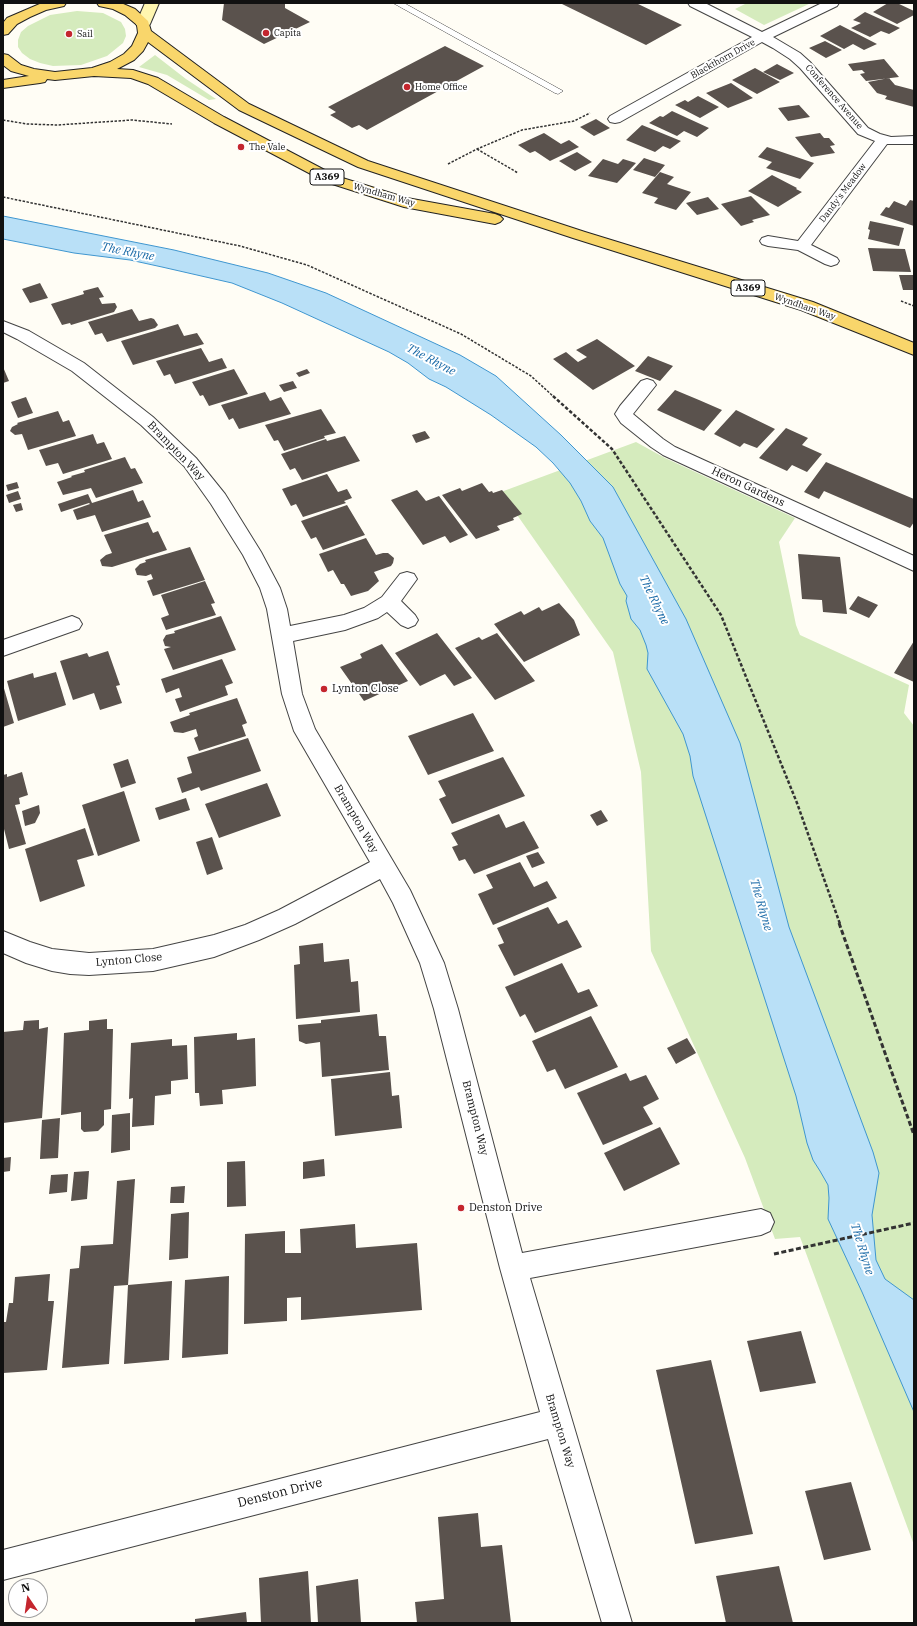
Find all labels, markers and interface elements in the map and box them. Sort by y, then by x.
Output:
marker: Capita [261,28,271,38]
place label: Capita [274,28,301,38]
marker: Sail [64,29,74,39]
place label: Sail [77,29,93,39]
street label: Blackthorn Drive [689,37,757,81]
street label: Conference Avenue [803,62,865,132]
marker: Home Office [402,82,412,92]
place label: Home Office [415,82,467,92]
marker: The Vale [236,142,246,152]
place label: The Vale [249,142,285,152]
street label: Dandy's Meadow [817,161,869,225]
road number: A369 [310,169,344,185]
street label: Wyndham Way [352,181,416,209]
water label: The Rhyne [100,240,156,264]
road number: A369 [731,280,765,296]
street label: Wyndham Way [773,292,837,322]
water label: The Rhyne [404,341,458,379]
street label: Brampton Way [145,419,207,483]
street label: Heron Gardens [709,464,787,510]
water label: The Rhyne [636,573,672,627]
place label: Lynton Close [332,682,399,696]
marker: Lynton Close [319,684,329,694]
street label: Brampton Way [331,782,381,856]
water label: The Rhyne [747,877,775,933]
street label: Lynton Close [95,951,163,969]
street label: Brampton Way [459,1079,491,1157]
place label: Denston Drive [469,1201,542,1215]
marker: Denston Drive [456,1203,466,1213]
water label: The Rhyne [847,1221,877,1277]
street label: Brampton Way [542,1392,578,1470]
street label: Denston Drive [236,1475,324,1511]
north arrow [8,1578,48,1618]
text: N [20,1579,31,1595]

